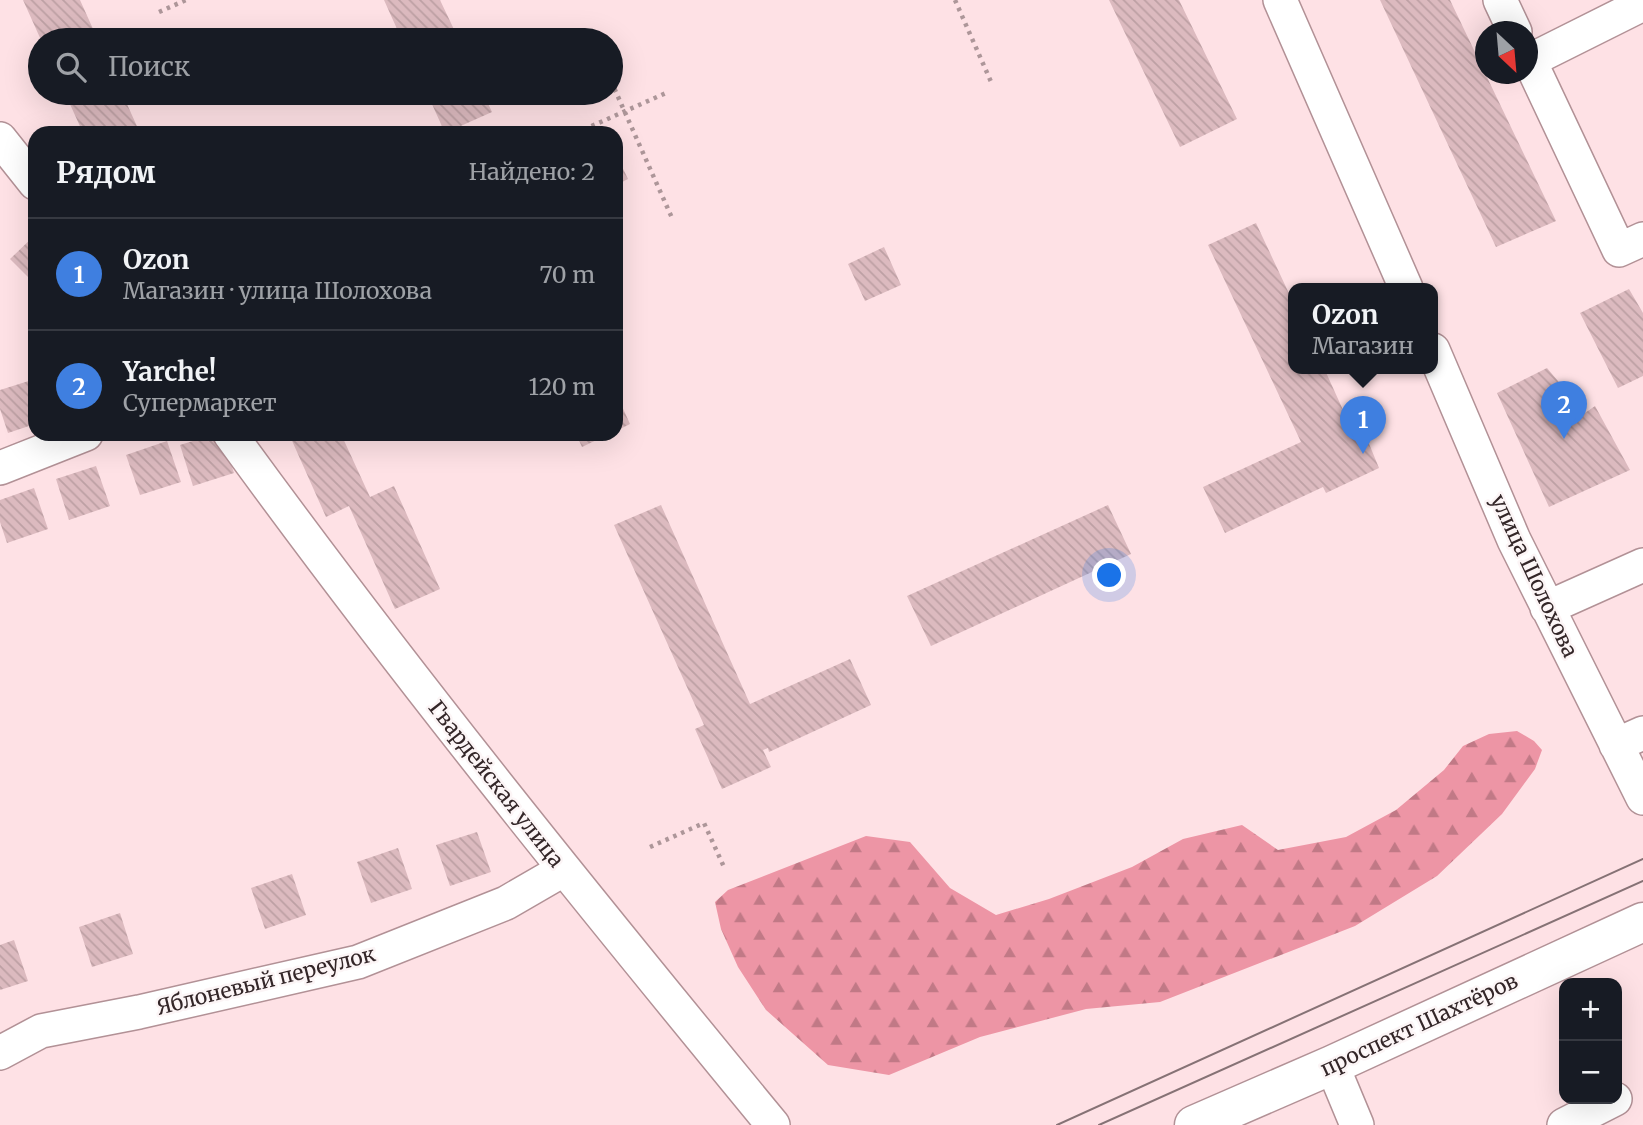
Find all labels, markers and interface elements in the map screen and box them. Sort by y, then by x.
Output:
north arrow [1475,21,1538,84]
search box [28,28,623,105]
icon: search [52,48,90,86]
text: Поиск [108,50,190,83]
text: Рядом [56,153,156,191]
text: Найдено: 2 [469,157,595,186]
text: Ozon [123,243,189,276]
text: 1 [74,260,84,289]
text: 70 m [539,260,595,289]
text: Магазин · улица Шолохова [123,276,432,305]
popup [1288,283,1438,374]
text: Ozon [1312,298,1378,331]
text: Магазин [1312,331,1414,360]
text: Yarche! [123,355,216,388]
text: 2 [72,372,86,401]
text: 120 m [529,372,595,401]
pin: 2 [1541,381,1587,439]
text: Супермаркет [123,388,277,417]
pin: 1 [1340,396,1386,454]
street label: улица Шолохова [1485,490,1584,662]
your location [1092,558,1126,592]
street label: Гвардейская улица [423,695,570,873]
street label: Яблоневый переулок [154,940,378,1021]
street label: проспект Шахтёров [1316,967,1522,1082]
map controls [1559,978,1622,1104]
button: + [1559,978,1622,1041]
button: − [1559,1041,1622,1104]

